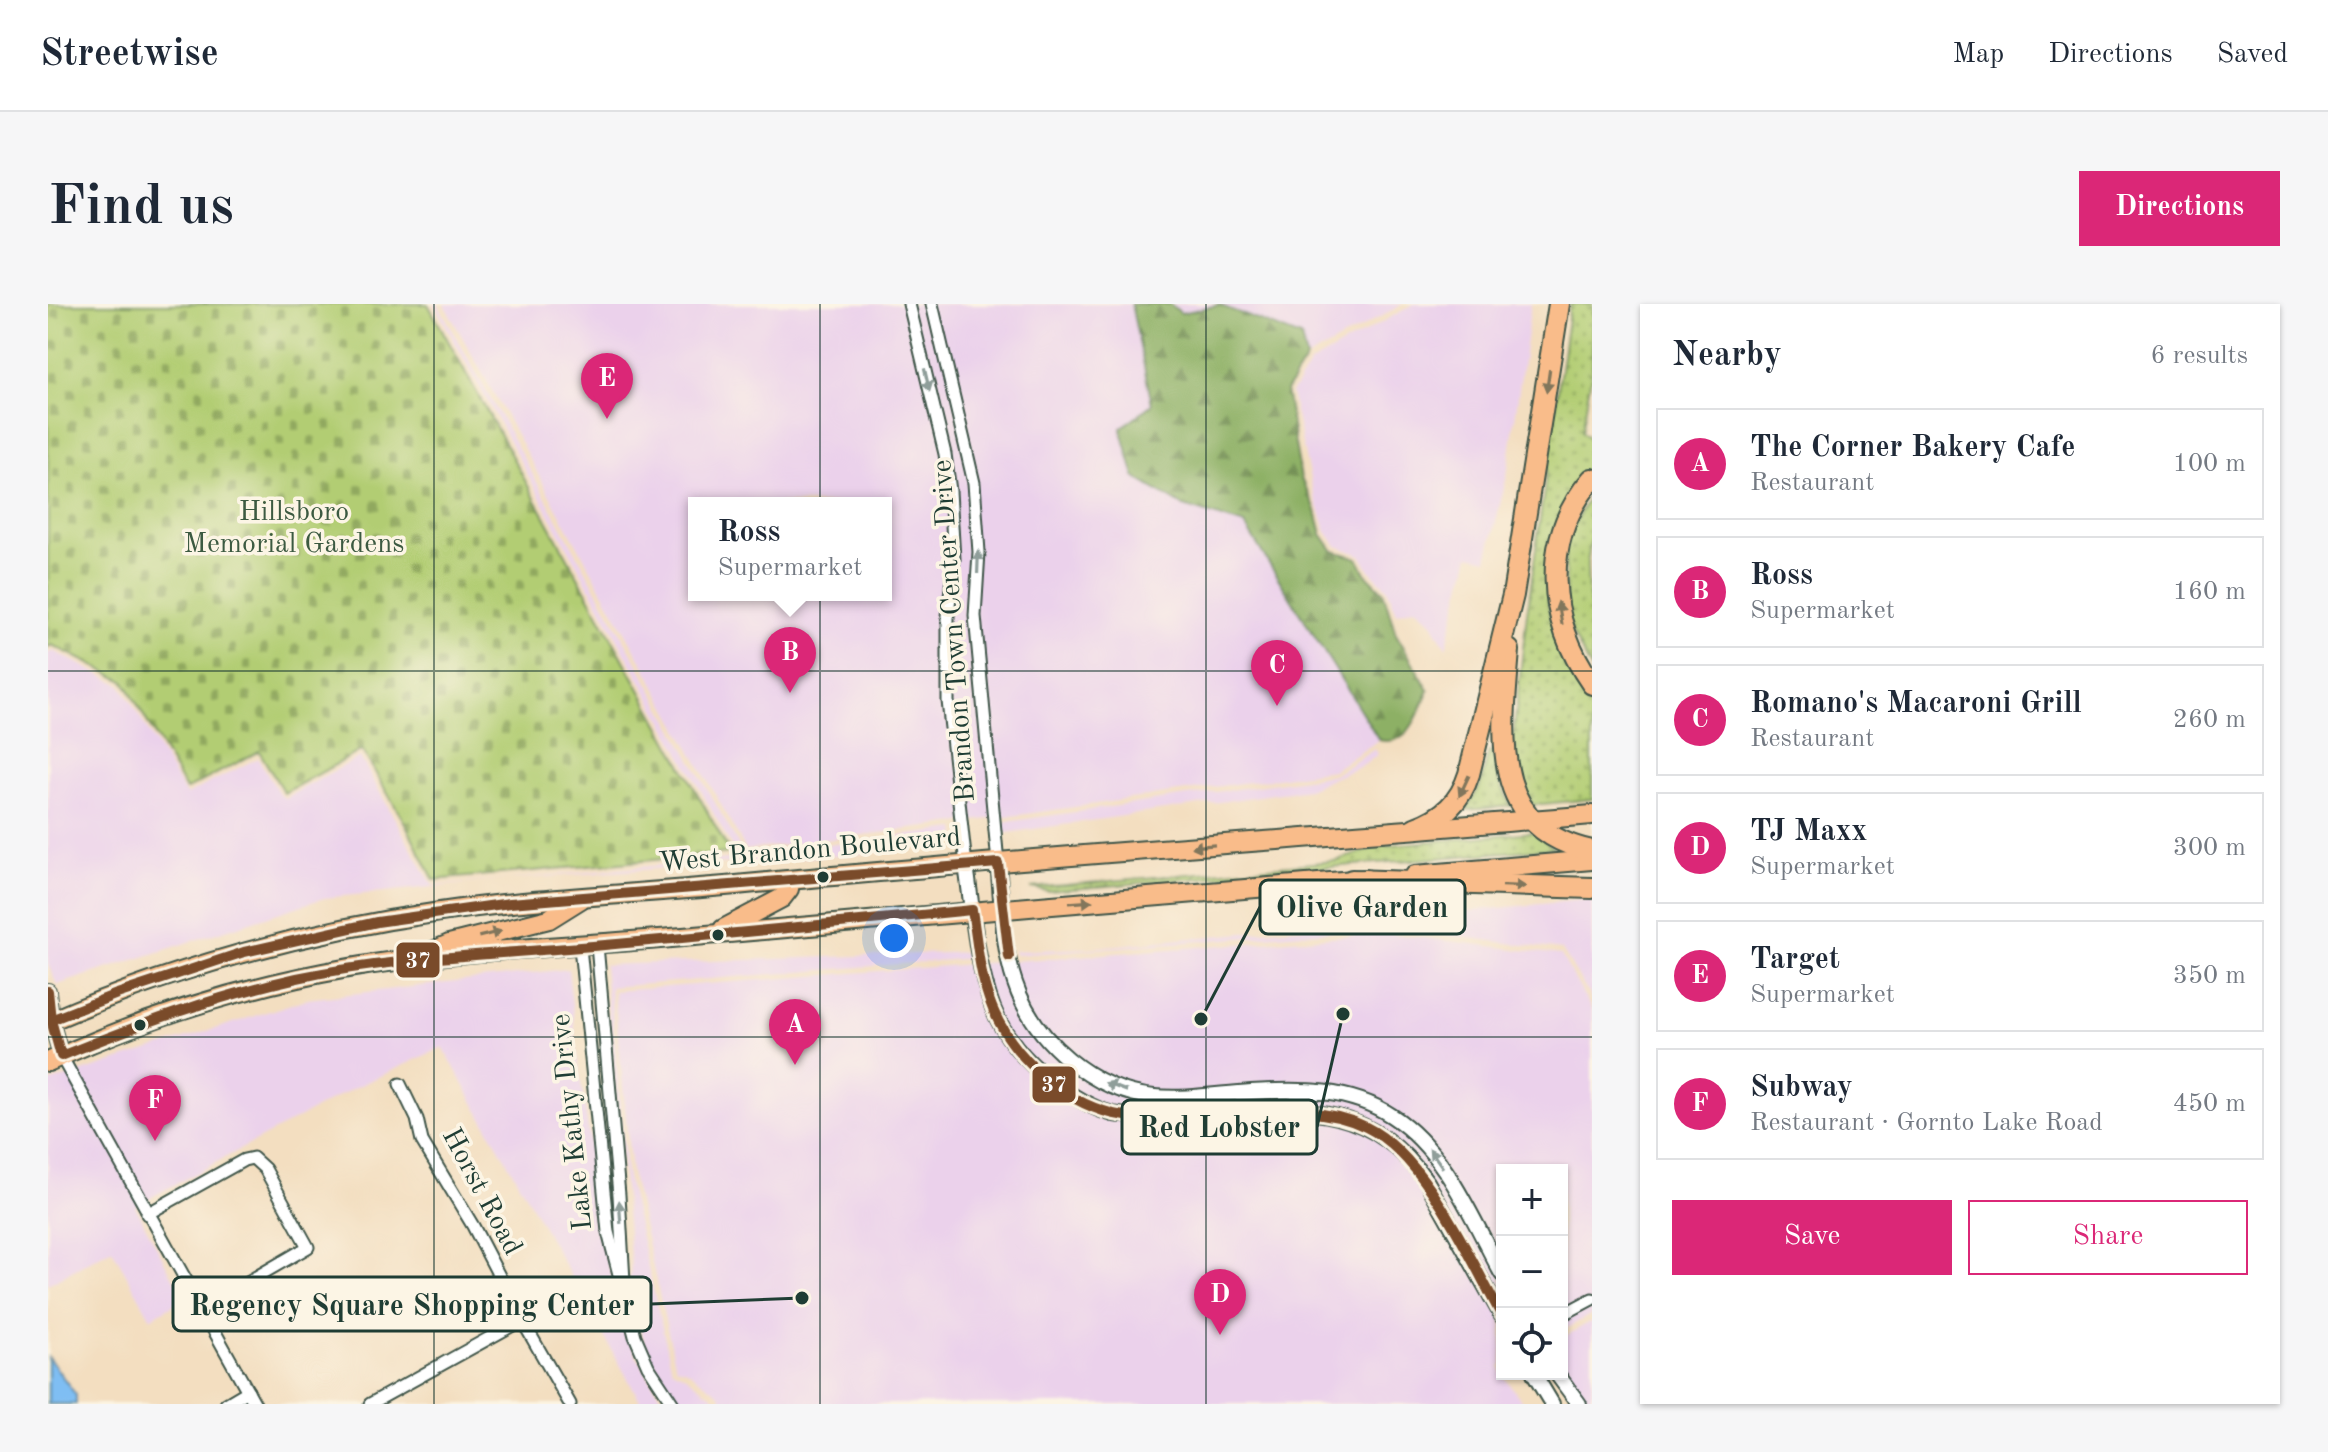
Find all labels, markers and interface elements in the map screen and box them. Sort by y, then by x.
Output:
text: Streetwise [40,36,219,74]
text: Map [1952,41,2004,69]
text: Directions [2048,41,2173,69]
text: Saved [2217,41,2288,69]
button: Directions [2079,171,2280,246]
text: Find us [48,180,234,236]
text: Nearby [1672,339,1782,373]
text: 6 results [2150,343,2248,369]
pin: E [581,353,633,419]
one-way arrow [921,368,934,393]
one-way arrow [1541,369,1554,394]
text: The Corner Bakery Cafe [1750,433,2075,463]
text: A [1690,451,1710,477]
text: 100 m [2173,451,2246,477]
street label: Brandon Town Center Drive [929,459,981,803]
text: Restaurant [1750,470,1874,496]
popup [688,497,892,601]
park label: Hillsboro Memorial Gardens [184,499,404,559]
text: Ross [718,518,780,548]
one-way arrow [972,549,985,574]
text: Supermarket [718,555,862,581]
text: Ross [1750,561,1813,591]
text: B [1691,579,1709,605]
text: 160 m [2173,579,2246,605]
text: Supermarket [1750,598,1895,624]
one-way arrow [1554,601,1566,626]
pin: B [764,627,816,693]
pin: C [1251,640,1303,706]
text: Romano's Macaroni Grill [1750,689,2082,719]
text: C [1691,707,1709,733]
text: 260 m [2173,707,2246,733]
text: Restaurant [1750,726,1874,752]
one-way arrow [1457,775,1470,798]
text: TJ Maxx [1750,817,1867,847]
street label: West Brandon Boulevard [658,824,962,878]
text: D [1690,835,1710,861]
text: 300 m [2173,835,2246,861]
one-way arrow [1190,839,1215,852]
text: Supermarket [1750,854,1895,880]
unlabelled marker [815,869,831,885]
one-way arrow [1502,879,1527,892]
callout: Olive Garden [1260,880,1465,934]
text: Olive Garden [1275,894,1449,924]
one-way arrow [1069,895,1094,908]
your location [874,918,914,958]
unlabelled marker [710,927,726,943]
one-way arrow [477,928,502,940]
line badge: 37 [395,941,441,979]
text: Target [1750,945,1840,975]
text: 37 [405,951,431,973]
text: E [1691,963,1709,989]
text: 350 m [2173,963,2246,989]
text: Supermarket [1750,982,1895,1008]
pin: A [769,999,821,1065]
street label: Lake Kathy Drive [548,1012,598,1232]
unlabelled marker [132,1017,148,1033]
line badge: 37 [1031,1065,1077,1104]
text: Subway [1750,1073,1853,1103]
pin: F [129,1075,181,1141]
text: 37 [1041,1075,1067,1097]
one-way arrow [1104,1080,1128,1093]
text: F [1691,1091,1709,1117]
text: 450 m [2173,1091,2246,1117]
callout: Red Lobster [1122,1100,1317,1154]
text: Restaurant · Gornto Lake Road [1750,1110,2103,1136]
text: Red Lobster [1138,1114,1300,1144]
street label: Horst Road [436,1124,526,1260]
one-way arrow [1428,1147,1444,1169]
map controls [1496,1164,1568,1380]
button: + [1496,1164,1568,1236]
one-way arrow [614,1199,627,1224]
button: Save [1672,1200,1952,1275]
button: Share [1968,1200,2248,1275]
button: − [1496,1236,1568,1308]
pin: D [1194,1269,1246,1335]
callout: Regency Square Shopping Center [173,1277,651,1331]
text: Regency Square Shopping Center [189,1292,635,1322]
button: locate [1496,1308,1568,1380]

